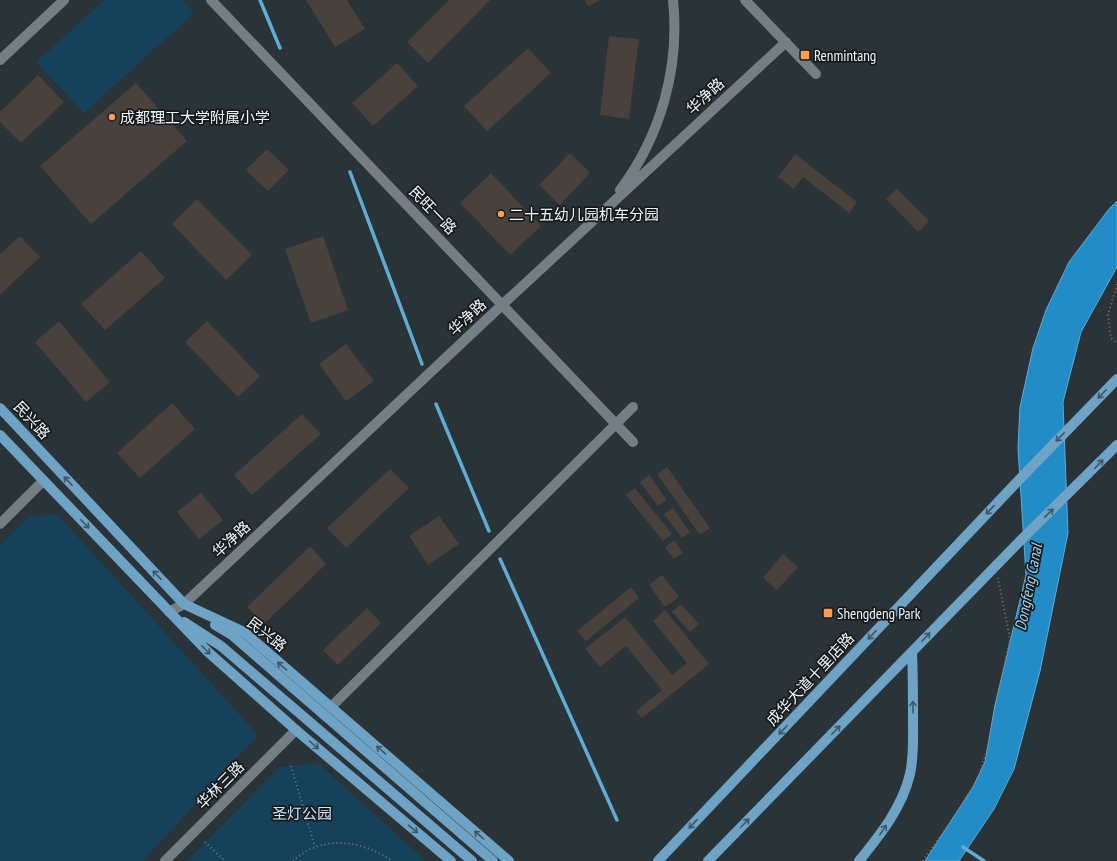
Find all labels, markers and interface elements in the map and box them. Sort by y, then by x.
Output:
place label: Renmintang [814,46,876,65]
marker: Renmintang [799,49,811,61]
street label: 华净路 [682,74,728,118]
place label: 成都理工大学附属小学 [120,108,270,127]
marker: 成都理工大学附属小学 [107,112,117,122]
street label: 民旺一路 [405,182,461,238]
place label: 二十五幼儿园机车分园 [509,205,659,224]
marker: 二十五幼儿园机车分园 [496,209,506,219]
street label: 华净路 [444,295,490,339]
one-way arrow [1097,389,1107,399]
street label: 民兴路 [10,397,54,443]
one-way arrow [1056,432,1065,442]
one-way arrow [1094,459,1104,469]
one-way arrow [64,476,73,486]
one-way arrow [985,505,995,515]
one-way arrow [1044,508,1054,518]
street label: 华净路 [208,517,254,561]
one-way arrow [80,519,90,529]
water label: Dongfeng Canal [1010,541,1046,632]
one-way arrow [153,571,162,581]
place label: Shengdeng Park [837,604,921,623]
marker: Shengdeng Park [822,607,834,619]
street label: 民兴路 [243,613,291,655]
street label: 成华大道十里店路 [762,629,858,729]
one-way arrow [867,630,877,640]
one-way arrow [922,632,931,642]
one-way arrow [201,645,211,655]
one-way arrow [277,661,288,670]
one-way arrow [909,701,917,714]
one-way arrow [778,725,787,735]
one-way arrow [831,725,840,735]
one-way arrow [309,741,319,750]
one-way arrow [375,746,386,755]
street label: 华林三路 [192,757,248,813]
park label: 圣灯公园 [272,804,332,823]
one-way arrow [740,818,750,828]
one-way arrow [688,819,698,829]
one-way arrow [408,825,418,834]
one-way arrow [879,825,887,836]
one-way arrow [474,831,484,840]

